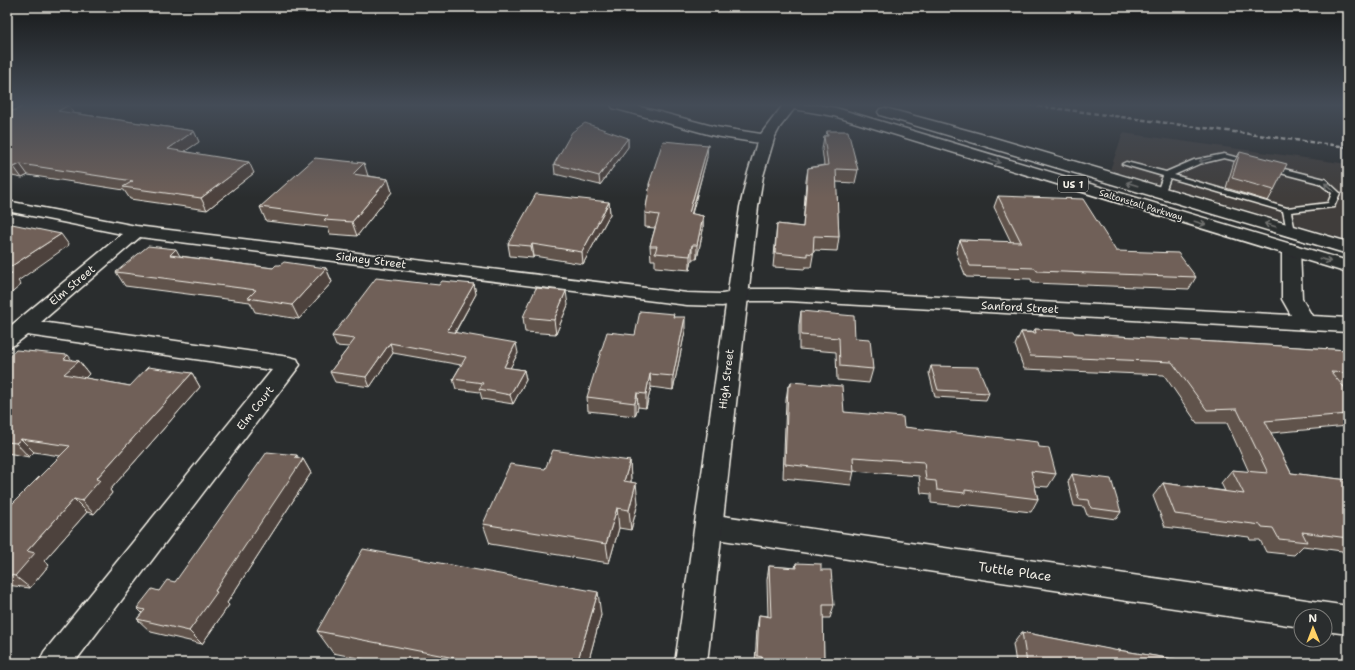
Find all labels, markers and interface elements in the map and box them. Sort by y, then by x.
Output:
one-way arrow [1199,157,1212,165]
one-way arrow [989,158,1002,165]
road number: US 1 [1058,176,1088,192]
one-way arrow [1126,180,1139,187]
one-way arrow [1324,182,1334,191]
street label: Saltonstall Parkway [1098,187,1184,223]
one-way arrow [1193,220,1206,227]
one-way arrow [1264,221,1277,228]
street label: Sidney Street [335,249,407,272]
one-way arrow [1318,257,1331,264]
street label: Elm Street [46,262,99,309]
street label: Sanford Street [981,298,1059,317]
street label: High Street [715,348,738,410]
street label: Elm Court [233,383,278,434]
street label: Tuttle Place [977,558,1053,585]
north arrow [1293,608,1333,648]
text: N [1308,611,1318,626]

